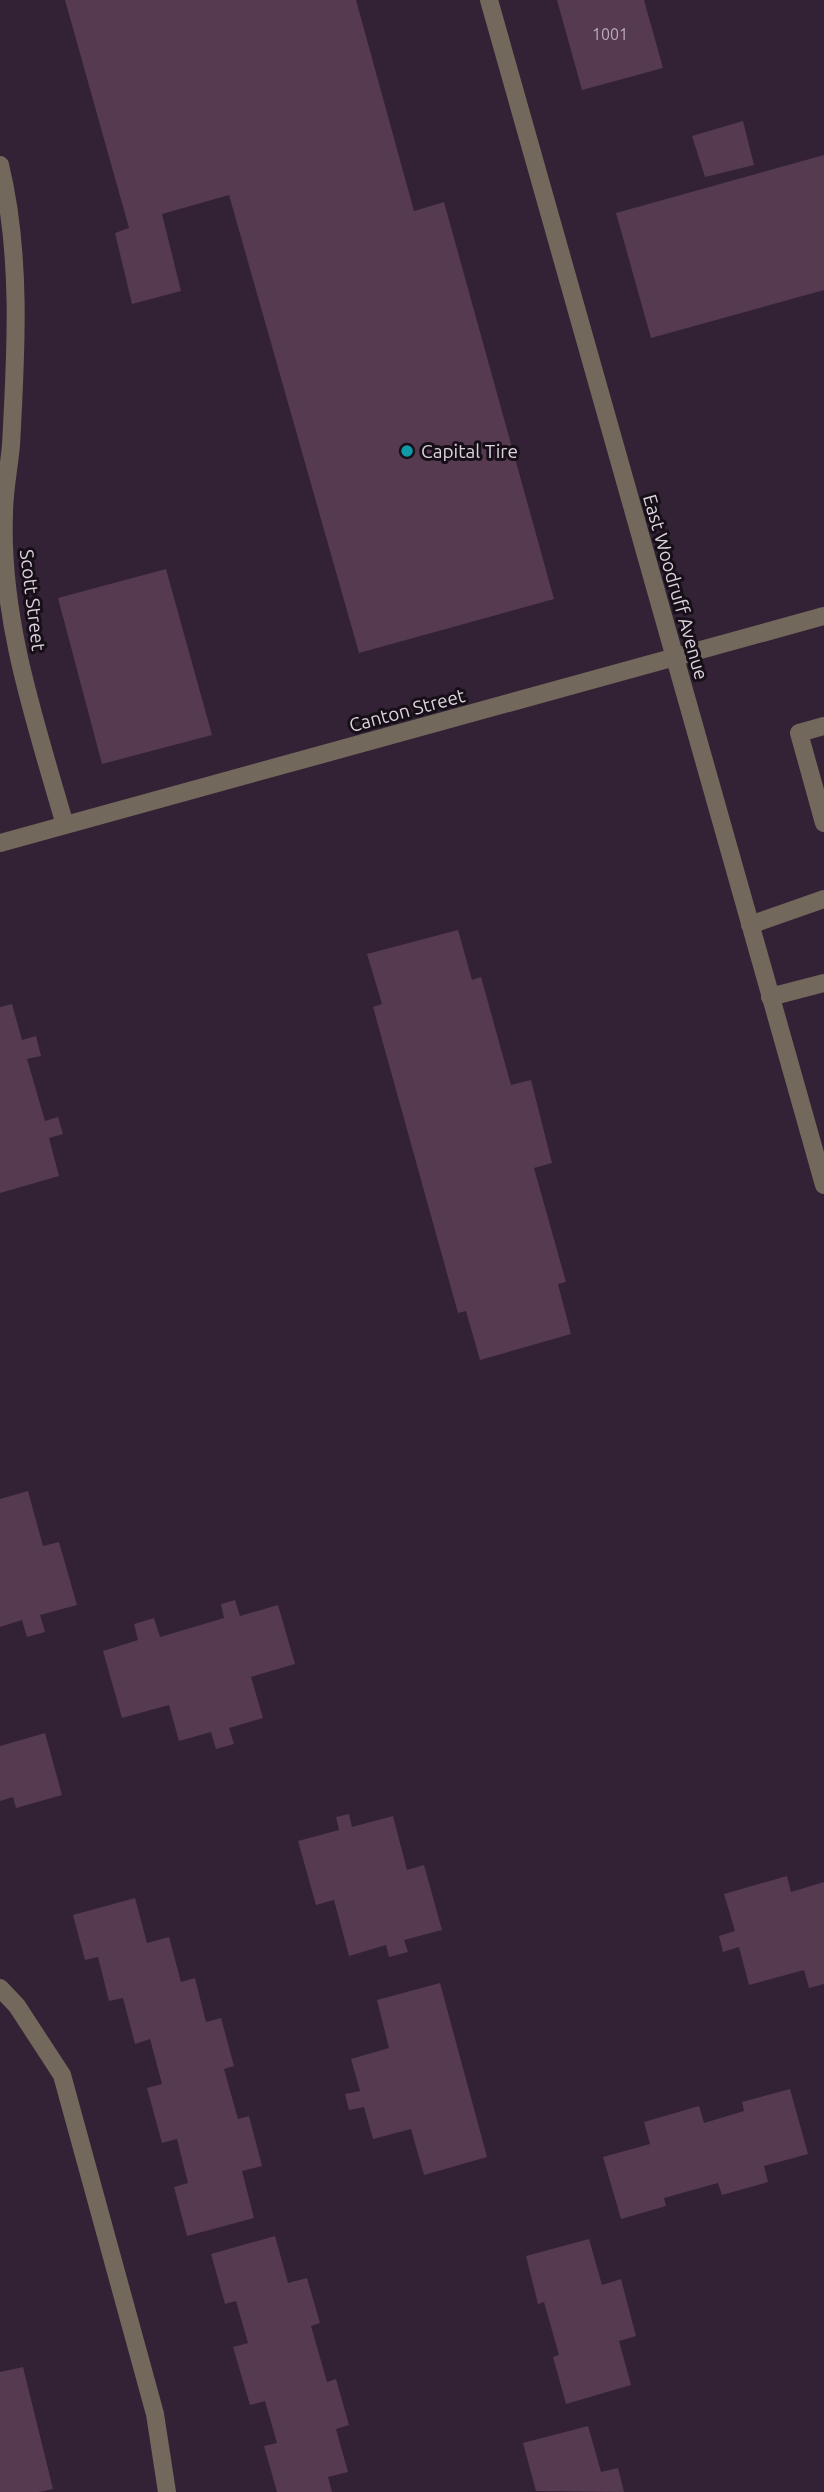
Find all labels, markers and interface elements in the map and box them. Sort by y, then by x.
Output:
house number: 1001 [592,25,628,43]
place label: Capital Tire [421,440,518,462]
marker: Capital Tire [399,443,415,459]
street label: East Woodruff Avenue [639,492,713,682]
street label: Scott Street [16,548,50,653]
street label: Canton Street [347,684,468,736]

